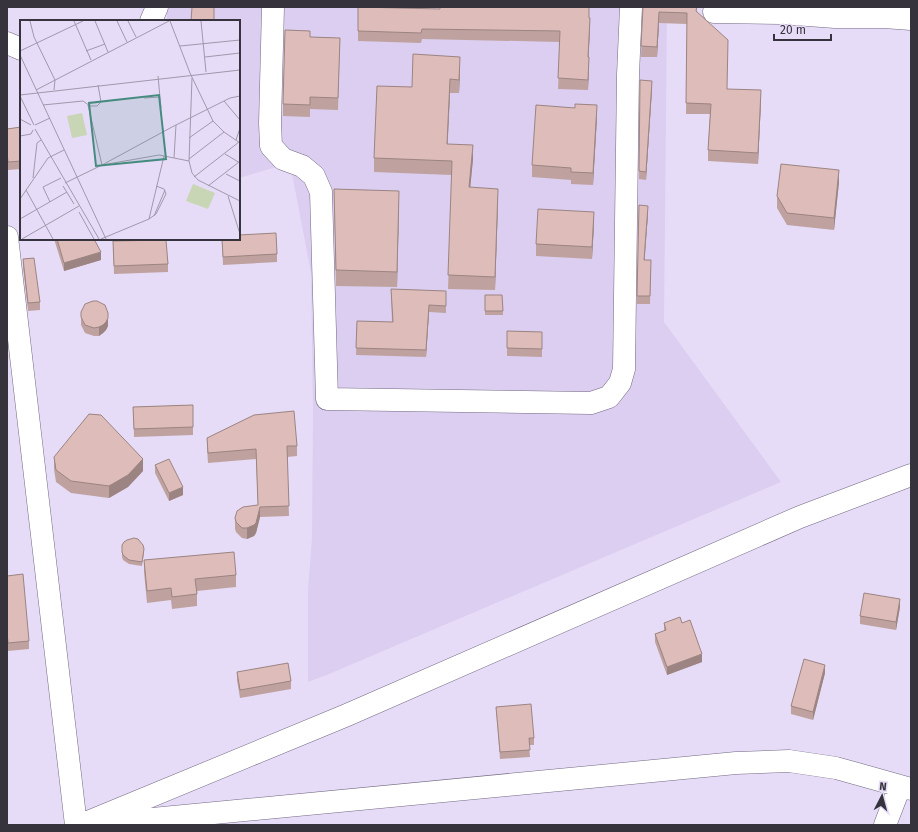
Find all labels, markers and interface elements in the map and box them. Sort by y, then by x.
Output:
scale bar [774,16,831,42]
inset map [20,20,240,240]
text: 20 m [780,23,806,37]
north arrow [862,776,902,816]
text: N [879,780,887,793]

